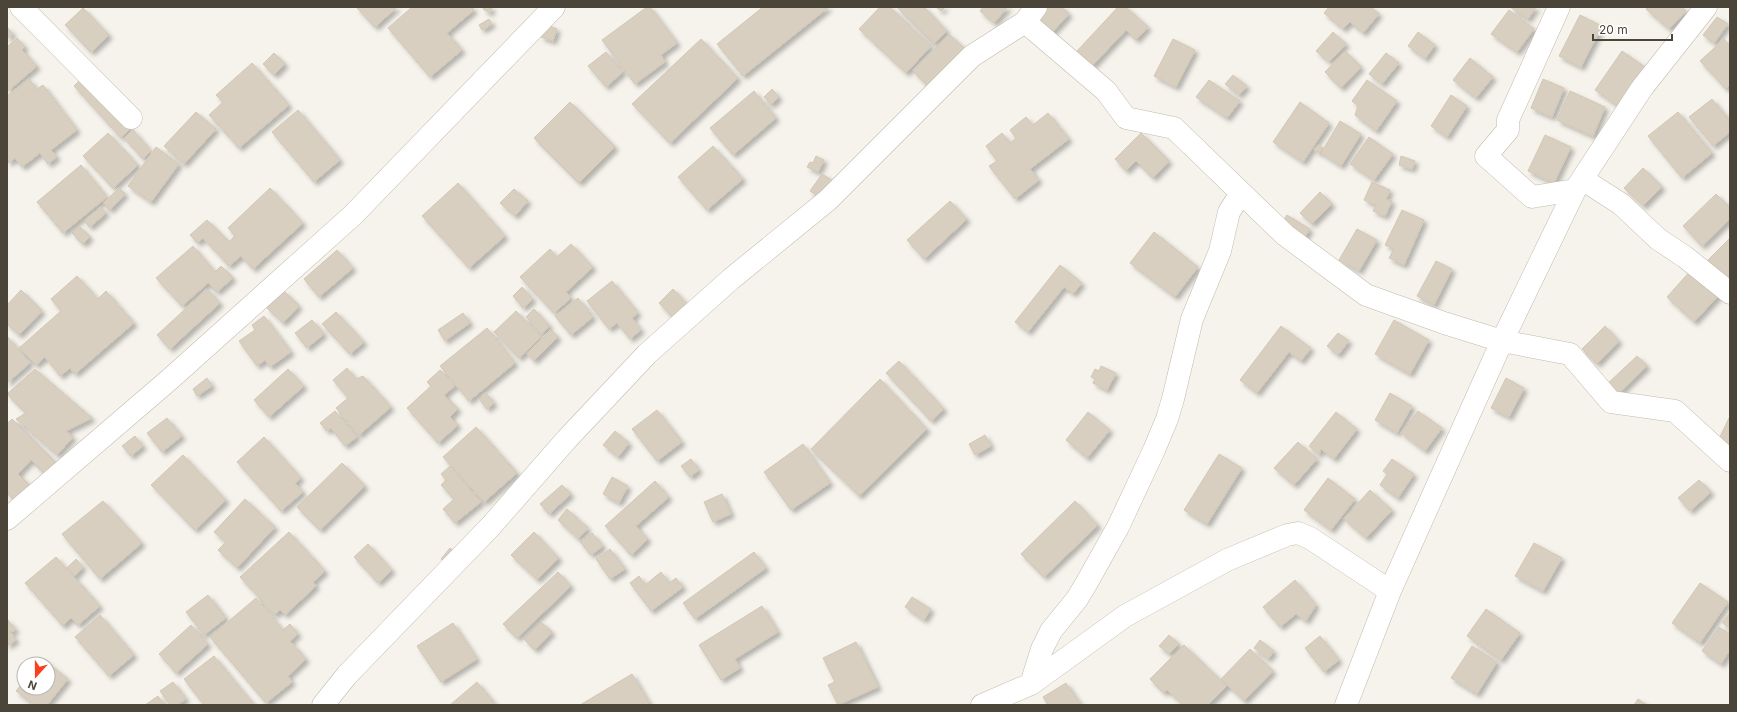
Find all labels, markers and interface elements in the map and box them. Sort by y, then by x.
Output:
scale bar [1593,16,1672,42]
text: 20 m [1599,22,1628,37]
north arrow [16,656,56,696]
text: N [26,677,39,693]

